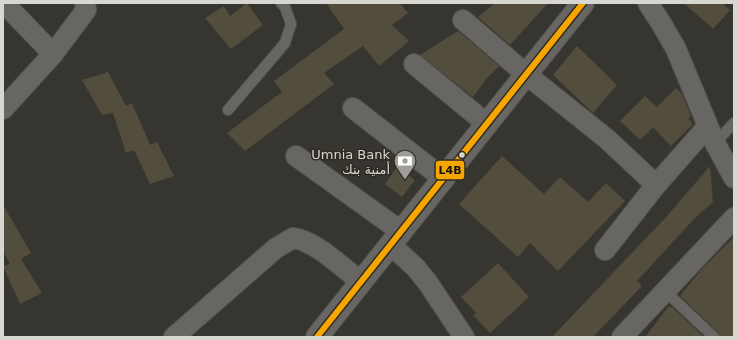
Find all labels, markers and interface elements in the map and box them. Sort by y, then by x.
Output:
place label: Umnia Bank أمنية بنك [311,147,390,177]
bank icon: Umnia Bank أمنية بنك [392,148,418,181]
unlabelled marker [457,150,467,160]
line badge: L4B [435,160,465,180]
text: L4B [438,164,462,177]

